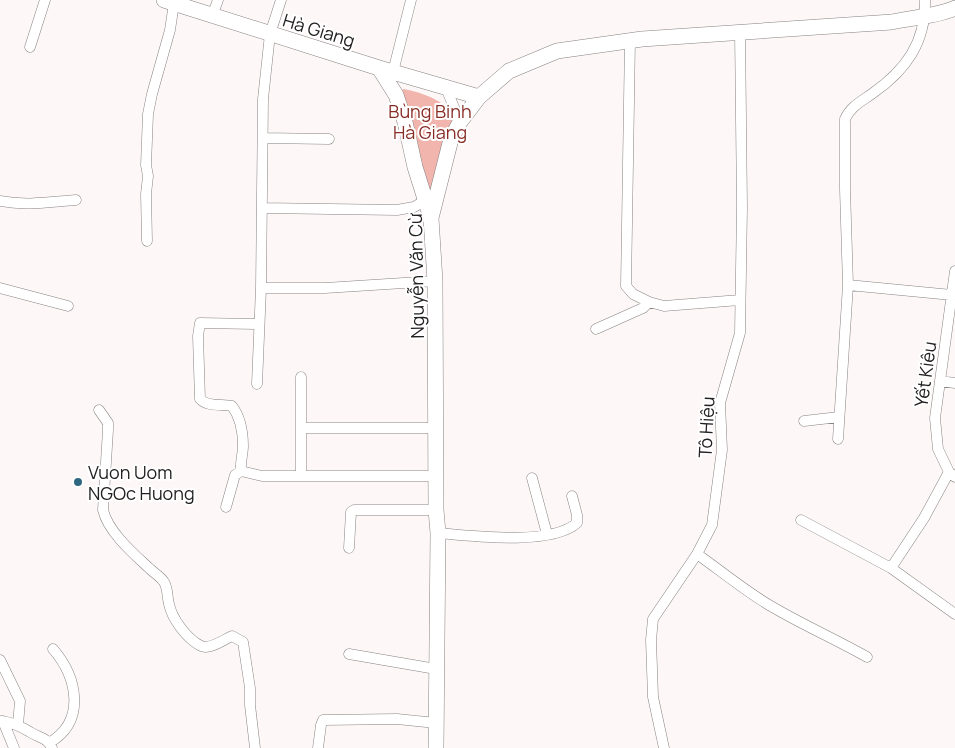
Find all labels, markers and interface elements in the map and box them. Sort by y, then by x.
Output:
street label: Hà Giang [280,8,358,52]
park label: Bùng Binh Hà Giang [388,99,472,144]
street label: Nguyễn Văn Cừ [403,212,429,339]
street label: Yết Kiêu [909,340,941,408]
street label: Tô Hiệu [692,396,720,458]
place label: Vuon Uom NGOc Huong [88,460,195,505]
marker: Vuon Uom NGOc Huong [72,476,84,488]

